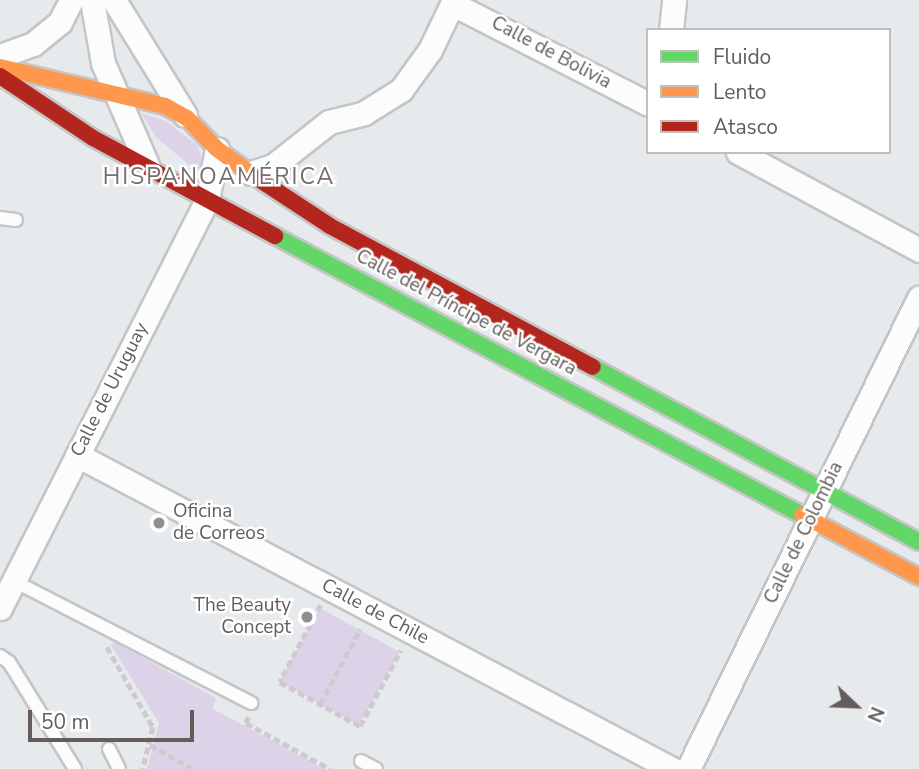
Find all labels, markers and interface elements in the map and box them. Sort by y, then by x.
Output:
street label: Calle de Bolivia [487,12,615,94]
legend [646,28,891,154]
text: Fluido [713,43,771,71]
text: Lento [713,78,766,106]
text: Atasco [713,113,778,141]
district label: HISPANOAMÉRICA [104,163,334,191]
street label: Calle del Príncipe de Vergara [352,245,580,381]
street label: Calle de Uruguay [66,319,154,461]
street label: Calle de Colombia [760,458,848,608]
place label: Oficina de Correos [173,501,265,545]
marker: Oficina de Correos [151,515,167,531]
street label: Calle de Chile [317,574,433,650]
place label: The Beauty Concept [194,595,291,639]
marker: The Beauty Concept [297,607,317,627]
north arrow [821,671,891,741]
scale bar [32,696,198,740]
text: N [861,703,890,726]
text: 50 m [41,708,90,736]

